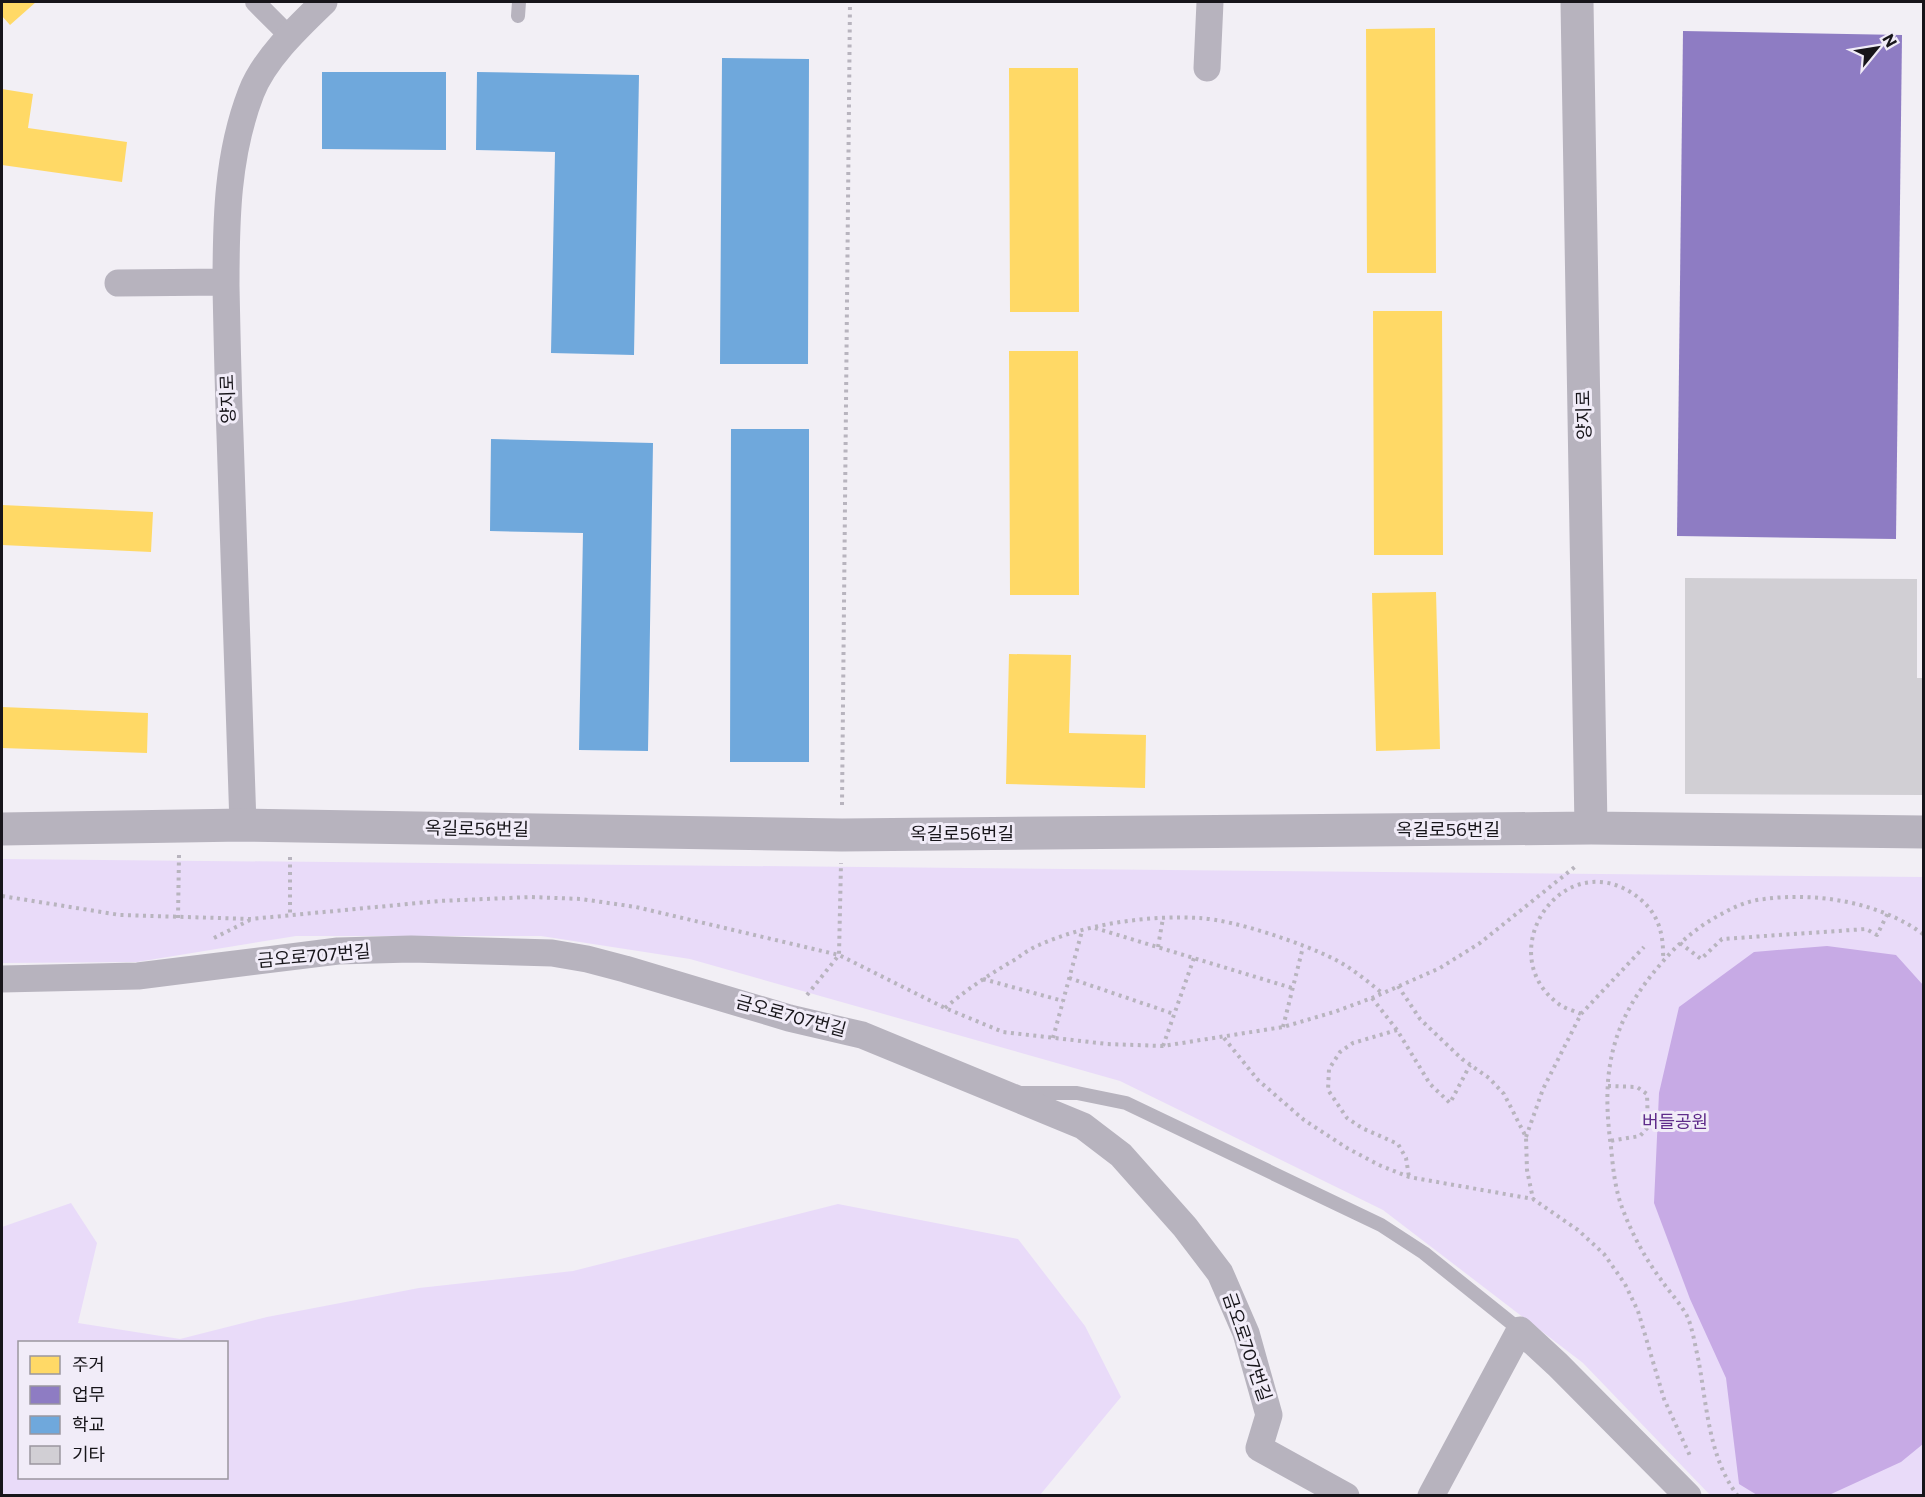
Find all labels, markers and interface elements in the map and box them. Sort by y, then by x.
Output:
north arrow [1847,18,1907,78]
text: N [1879,30,1902,50]
street label: 양지로 [215,374,239,424]
street label: 양지로 [1572,390,1594,440]
street label: 옥길로56번길 [425,816,529,840]
street label: 옥길로56번길 [1396,818,1500,840]
street label: 옥길로56번길 [910,822,1014,844]
street label: 금오로707번길 [256,939,371,971]
street label: 금오로707번길 [734,990,849,1040]
park label: 버들공원 [1642,1110,1708,1132]
street label: 금오로707번길 [1219,1289,1277,1404]
legend [18,1341,228,1479]
text: 주거 [72,1353,105,1375]
text: 업무 [72,1383,105,1405]
text: 학교 [72,1413,105,1435]
text: 기타 [72,1443,106,1465]

